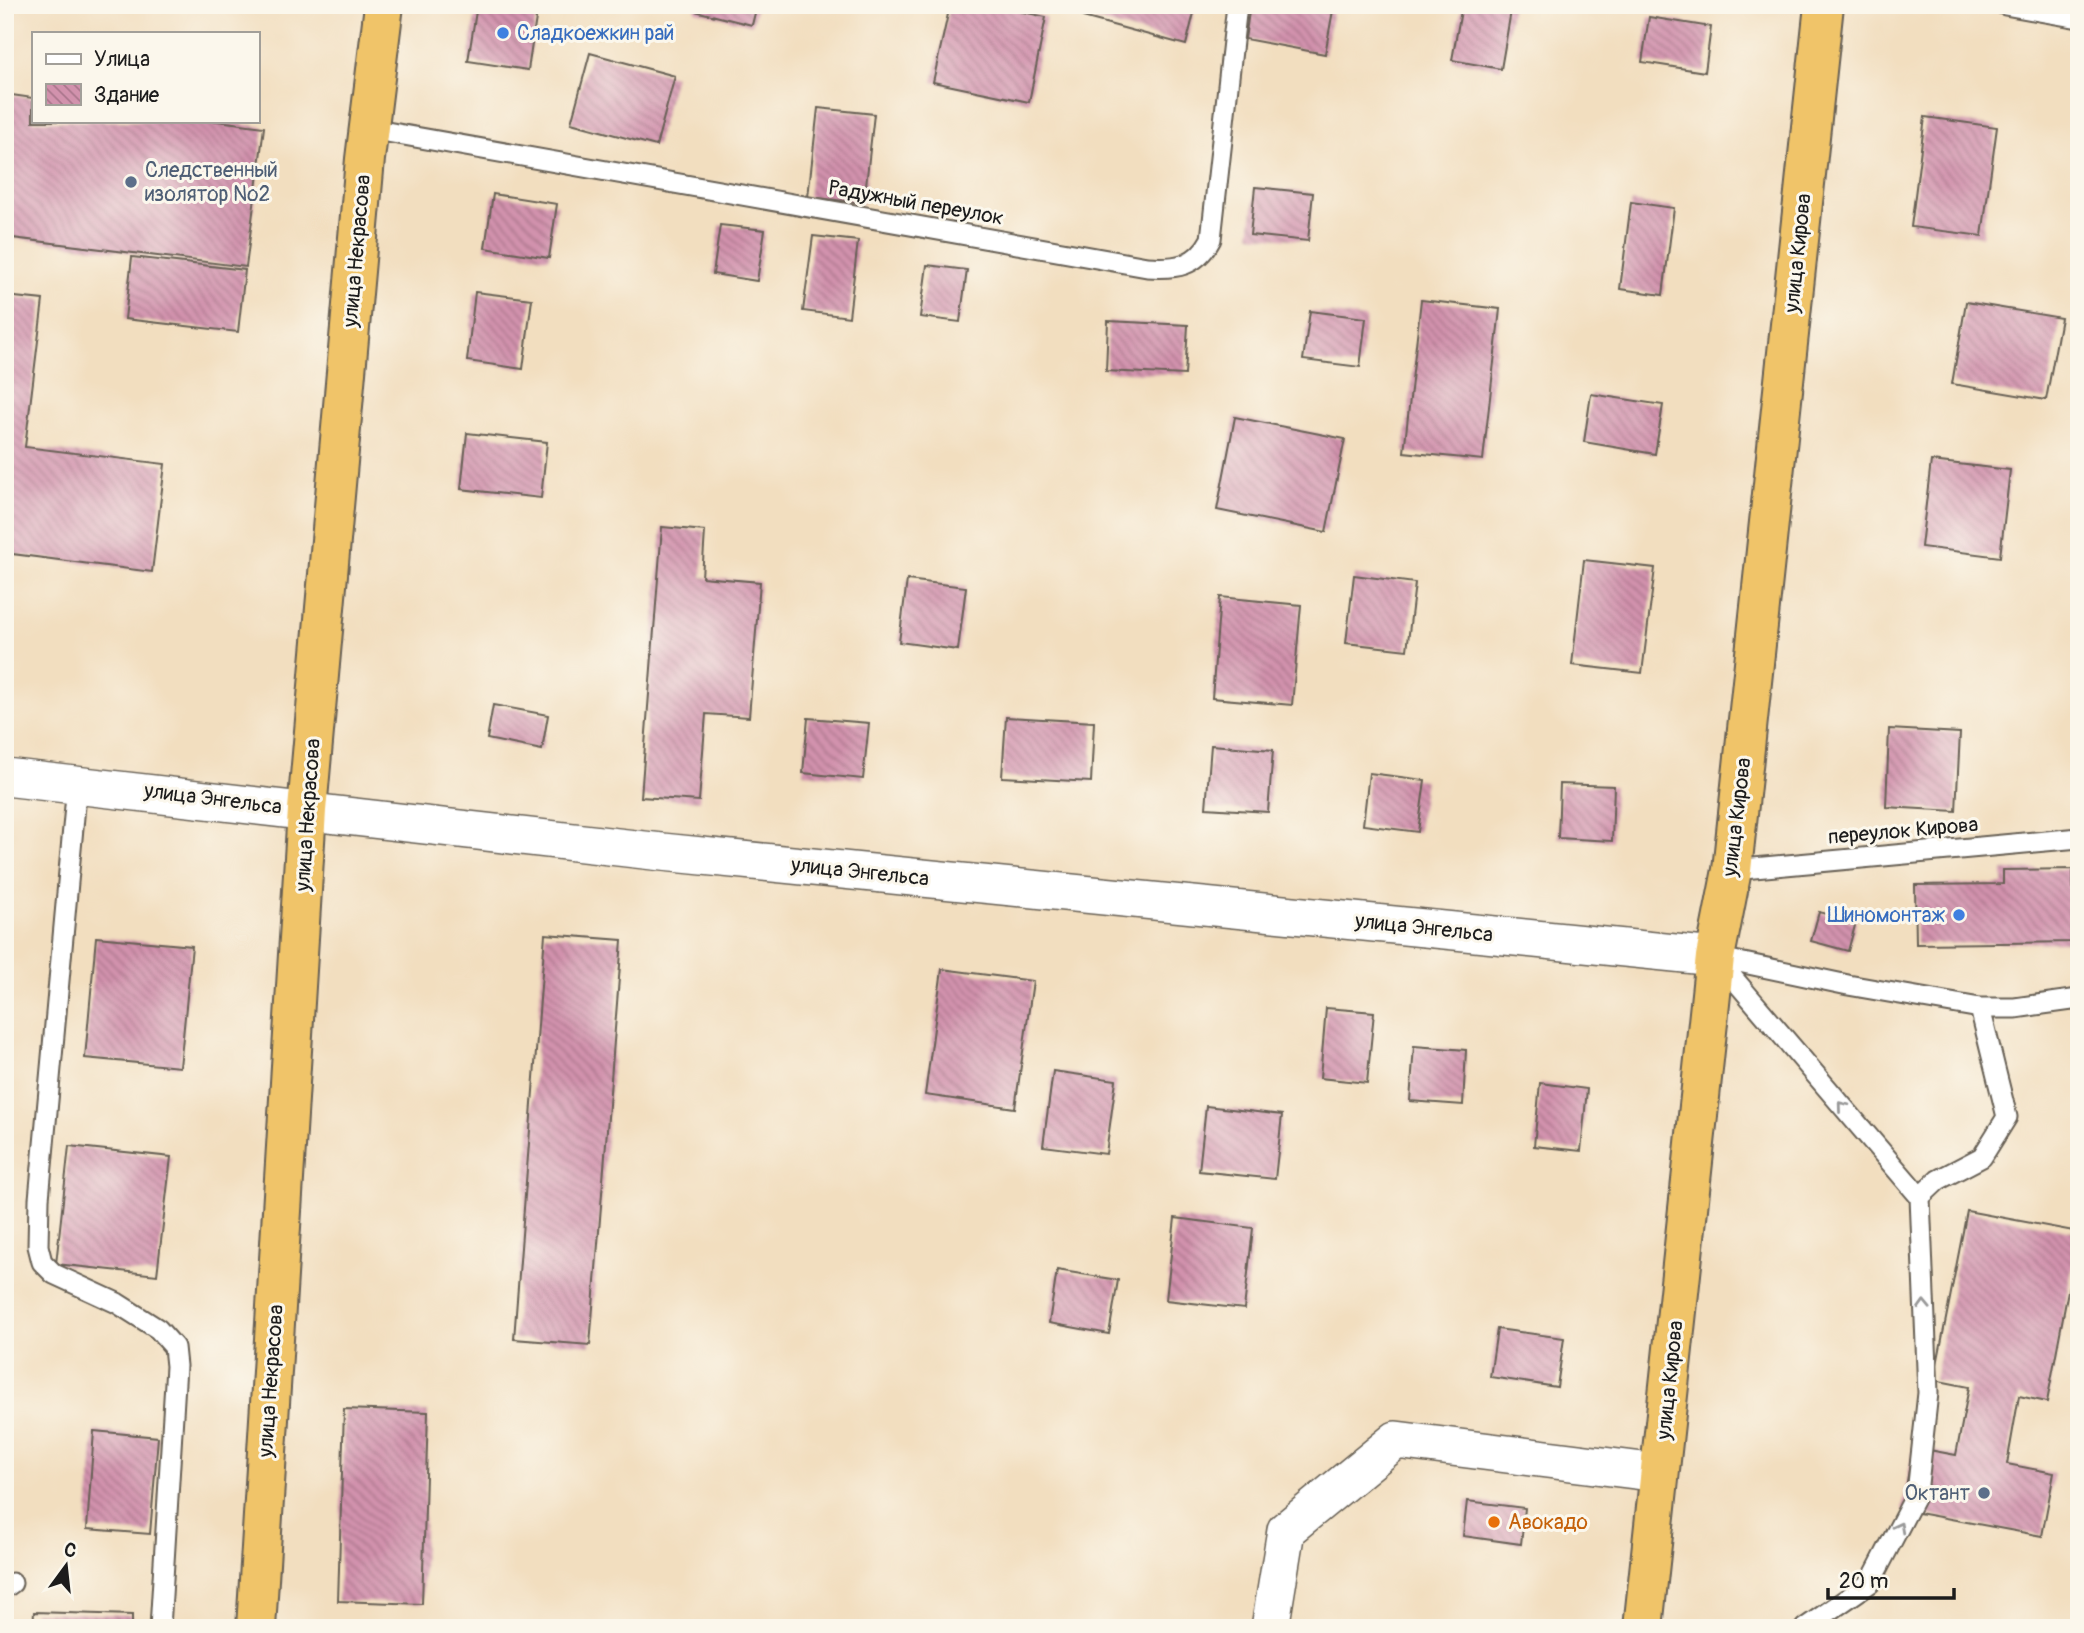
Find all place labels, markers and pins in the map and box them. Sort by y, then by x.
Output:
place label: Сладкоежкин рай [517,20,674,47]
marker: Сладкоежкин рай [495,25,511,41]
place label: Следственный изолятор №2 [145,157,278,208]
marker: Следственный изолятор №2 [123,174,139,190]
place label: Шиномонтаж [1827,902,1946,929]
marker: Шиномонтаж [1951,907,1967,923]
place label: Октант [1905,1480,1970,1507]
marker: Октант [1976,1485,1992,1501]
place label: Авокадо [1508,1509,1588,1536]
marker: Авокадо [1486,1514,1502,1530]

